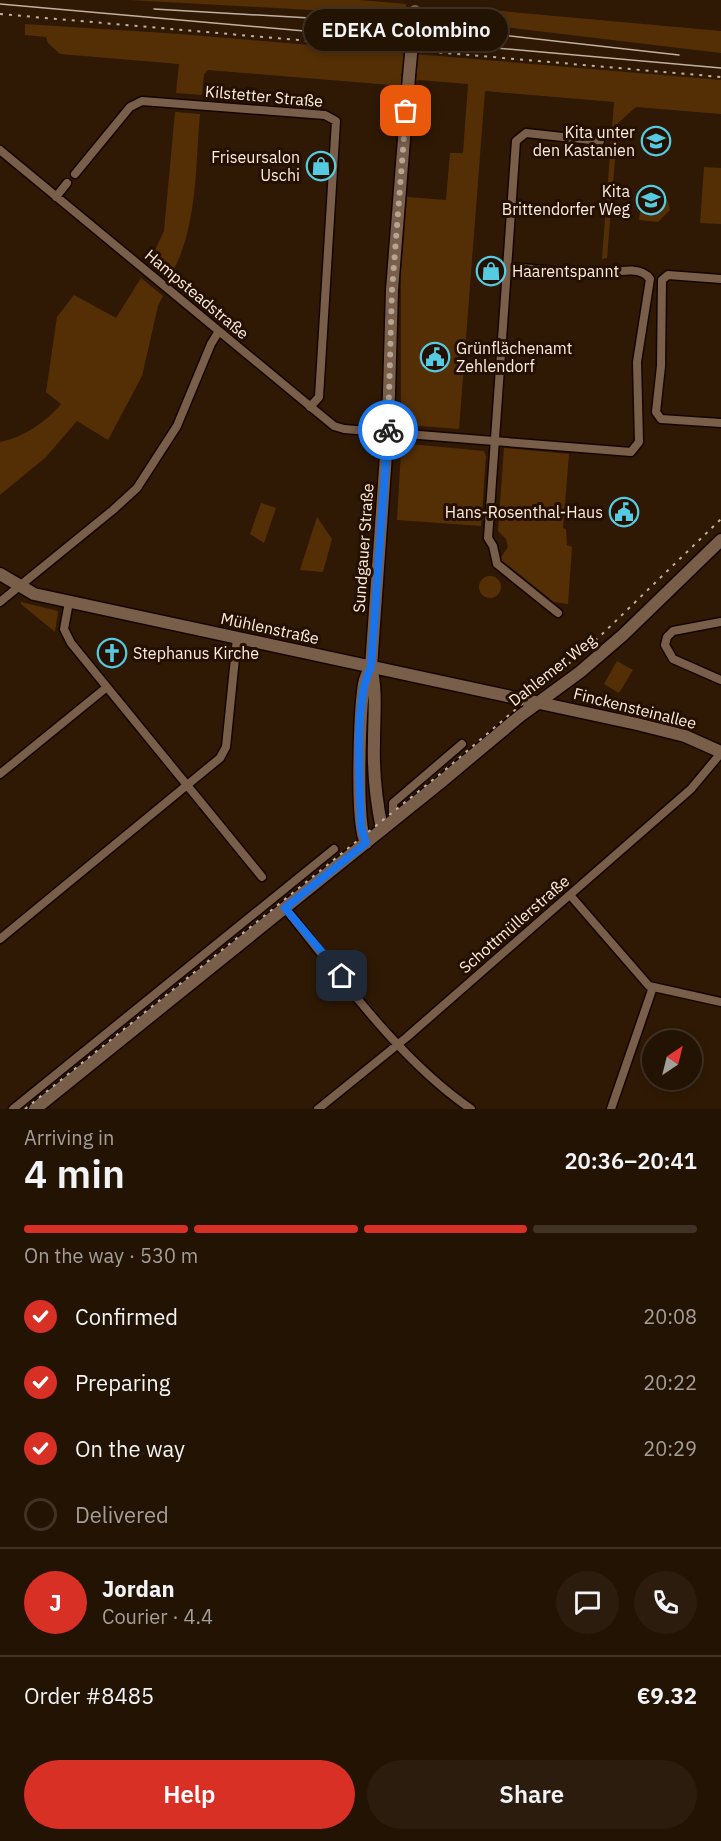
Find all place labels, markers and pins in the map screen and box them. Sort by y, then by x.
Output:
callout: EDEKA Colombino [304,9,508,51]
pin [380,85,431,136]
place label: Kita unter den Kastanien [533,122,635,160]
school or university icon: Kita unter den Kastanien [640,125,672,157]
place label: Friseursalon Uschi [211,147,300,185]
shop icon: Friseursalon Uschi [305,150,337,182]
place label: Kita Brittendorfer Weg [502,181,631,219]
school or university icon: Kita Brittendorfer Weg [635,184,667,216]
shop icon: Haarentspannt [475,255,507,287]
place label: Haarentspannt [512,261,619,281]
place label: Grünflächenamt Zehlendorf [456,338,572,376]
public building icon: Grünflächenamt Zehlendorf [419,341,451,373]
public building icon: Hans-Rosenthal-Haus [608,496,640,528]
place label: Hans-Rosenthal-Haus [445,502,603,522]
church icon: Stephanus Kirche [96,637,128,669]
place label: Stephanus Kirche [133,643,259,663]
pin [316,950,367,1001]

